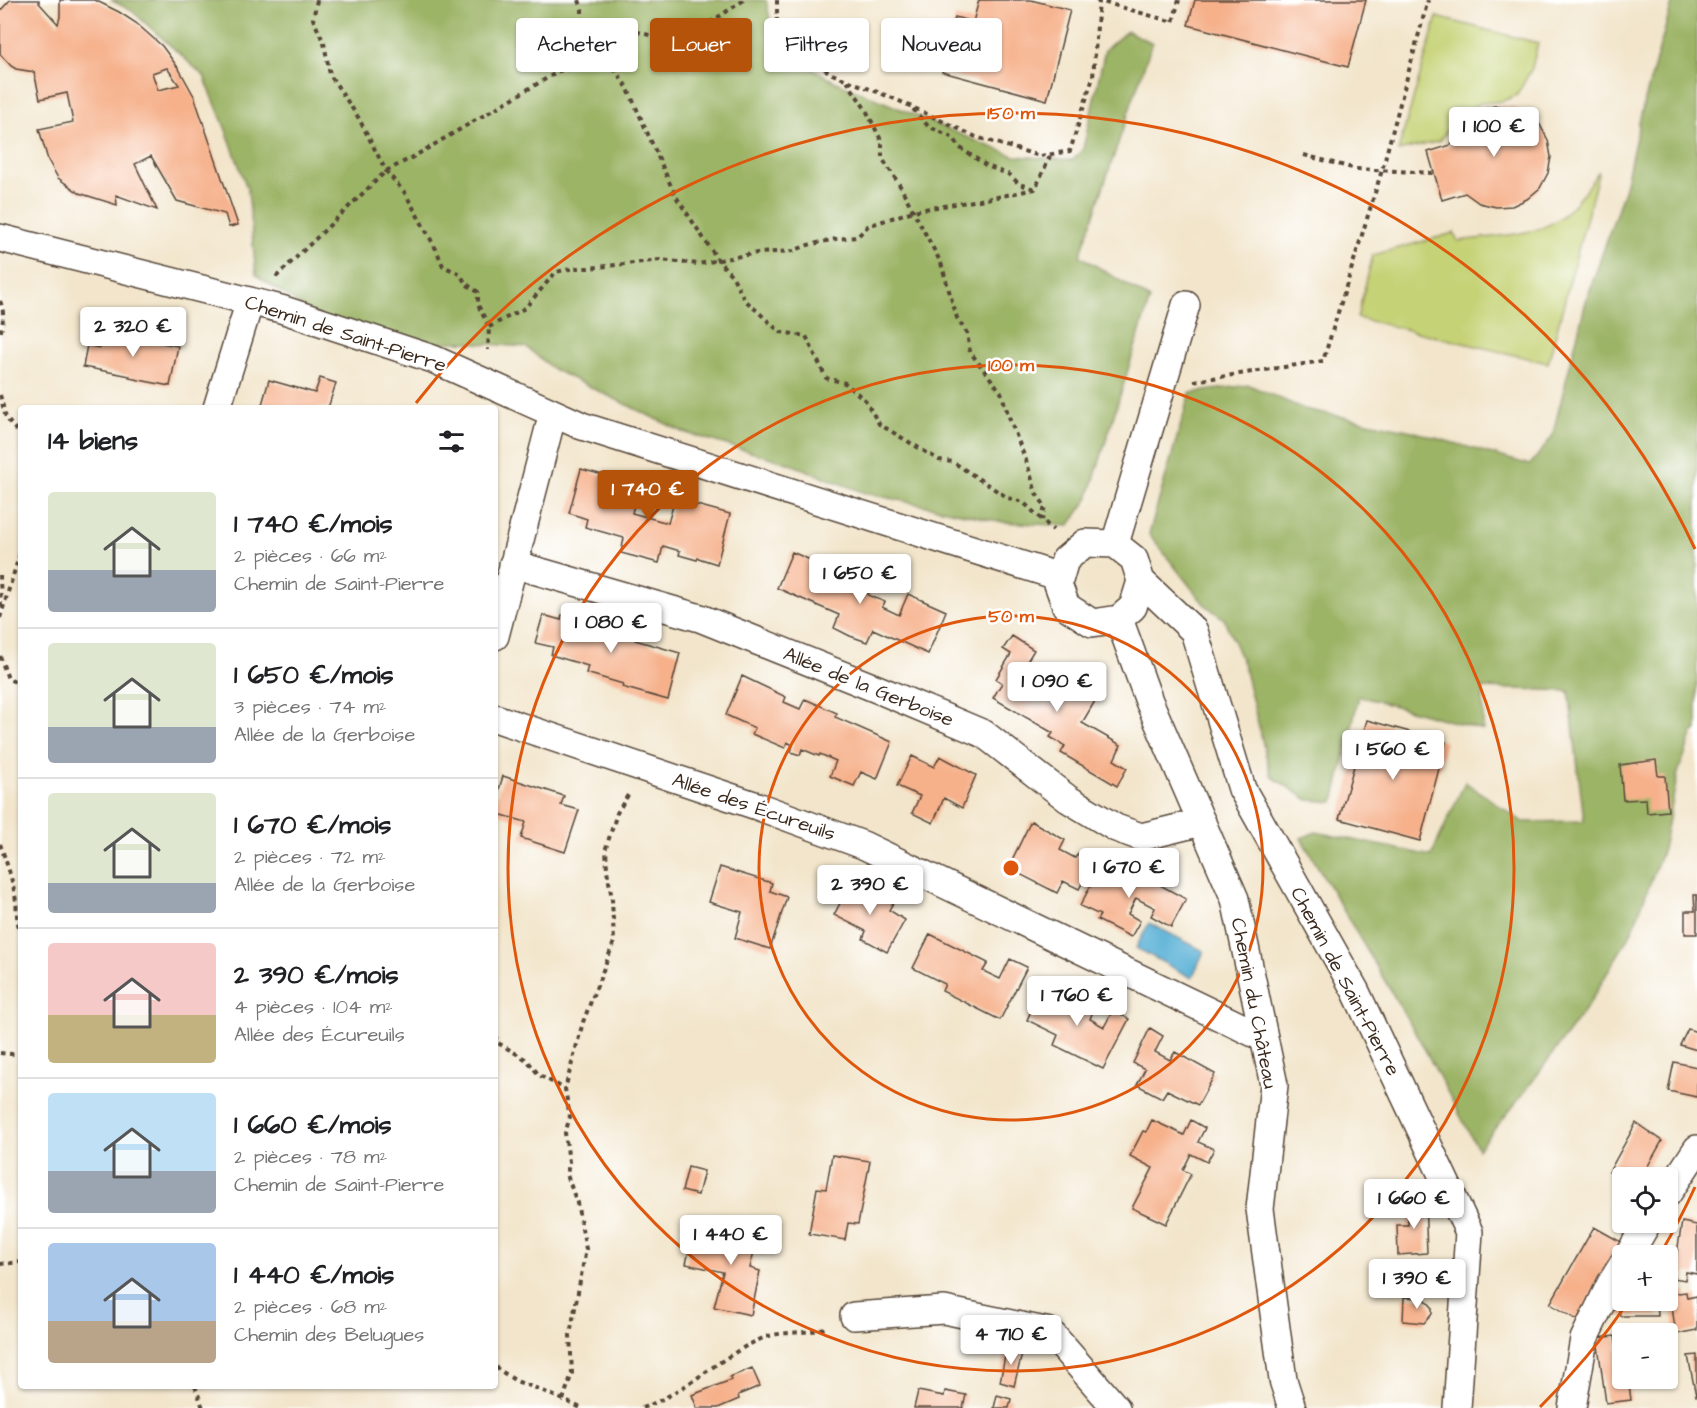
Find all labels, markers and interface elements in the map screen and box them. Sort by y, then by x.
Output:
chip: Acheter [516,18,638,72]
chip: Louer [650,18,752,72]
chip: Filtres [764,18,869,72]
chip: Nouveau [881,18,1002,72]
text: 150 m [987,101,1036,126]
pin: 1 100 € [1439,107,1549,158]
text: 1 100 € [1463,112,1525,140]
street label: Chemin de Saint-Pierre [241,288,450,380]
pin: 2 320 € [78,307,188,358]
text: 2 320 € [94,312,172,340]
text: 100 m [988,353,1035,378]
text: 14 biens [48,423,138,459]
icon: filters [435,425,468,458]
pin: 1 740 € [593,470,703,521]
text: 1 740 € [611,475,685,503]
text: 1 740 €/mois [234,506,393,542]
icon: home [96,516,168,588]
text: 2 pièces · 66 m² [234,542,387,570]
pin: 1 650 € [805,554,915,605]
text: 1 650 € [823,559,897,587]
text: Chemin de Saint-Pierre [234,570,444,598]
pin: 1 080 € [556,603,666,654]
text: 50 m [988,604,1035,629]
text: 1 080 € [575,608,647,636]
street label: Allée de la Gerboise [779,640,958,734]
text: 1 650 €/mois [234,657,394,693]
pin: 1 090 € [1002,662,1112,713]
icon: home [96,667,168,739]
text: 1 090 € [1021,667,1093,695]
text: 3 pièces · 74 m² [234,693,387,721]
text: Allée de la Gerboise [234,721,415,749]
pin: 1 560 € [1338,730,1448,781]
text: 1 560 € [1356,735,1430,763]
street label: Allée des Écureuils [668,766,839,848]
text: 1 670 €/mois [234,807,391,843]
icon: home [96,817,168,889]
text: 2 pièces · 72 m² [234,843,386,871]
pin: 1 670 € [1074,848,1184,899]
text: 1 670 € [1093,853,1165,881]
centre of rings [1001,858,1021,878]
pin: 2 390 € [815,865,925,916]
text: 2 390 € [831,870,909,898]
text: Allée de la Gerboise [234,871,415,899]
street label: Chemin de Saint-Pierre [1283,882,1407,1081]
street label: Chemin du Château [1224,915,1284,1091]
text: 2 390 €/mois [234,957,398,993]
icon: home [96,967,168,1039]
pin: 1 760 € [1022,976,1132,1027]
text: 1 760 € [1041,981,1113,1009]
text: 4 pièces · 104 m² [234,993,393,1021]
text: Allée des Écureuils [234,1021,405,1049]
text: 1 660 €/mois [234,1107,392,1143]
icon: home [96,1117,168,1189]
text: 2 pièces · 78 m² [234,1143,387,1171]
map controls [1612,1167,1678,1389]
button: locate [1612,1167,1678,1233]
text: Chemin de Saint-Pierre [234,1171,444,1199]
pin: 1 660 € [1359,1179,1469,1230]
text: 1 660 € [1378,1184,1450,1212]
pin: 1 440 € [676,1215,786,1266]
text: 1 440 € [694,1220,768,1248]
button: + [1612,1245,1678,1311]
text: 1 440 €/mois [234,1257,394,1293]
pin: 1 390 € [1362,1259,1472,1310]
text: 1 390 € [1383,1264,1451,1292]
icon: home [96,1267,168,1339]
text: 2 pièces · 68 m² [234,1293,387,1321]
pin: 4 710 € [956,1315,1066,1366]
text: 4 710 € [974,1320,1048,1348]
text: Chemin des Belugues [234,1321,424,1349]
button: − [1612,1323,1678,1389]

